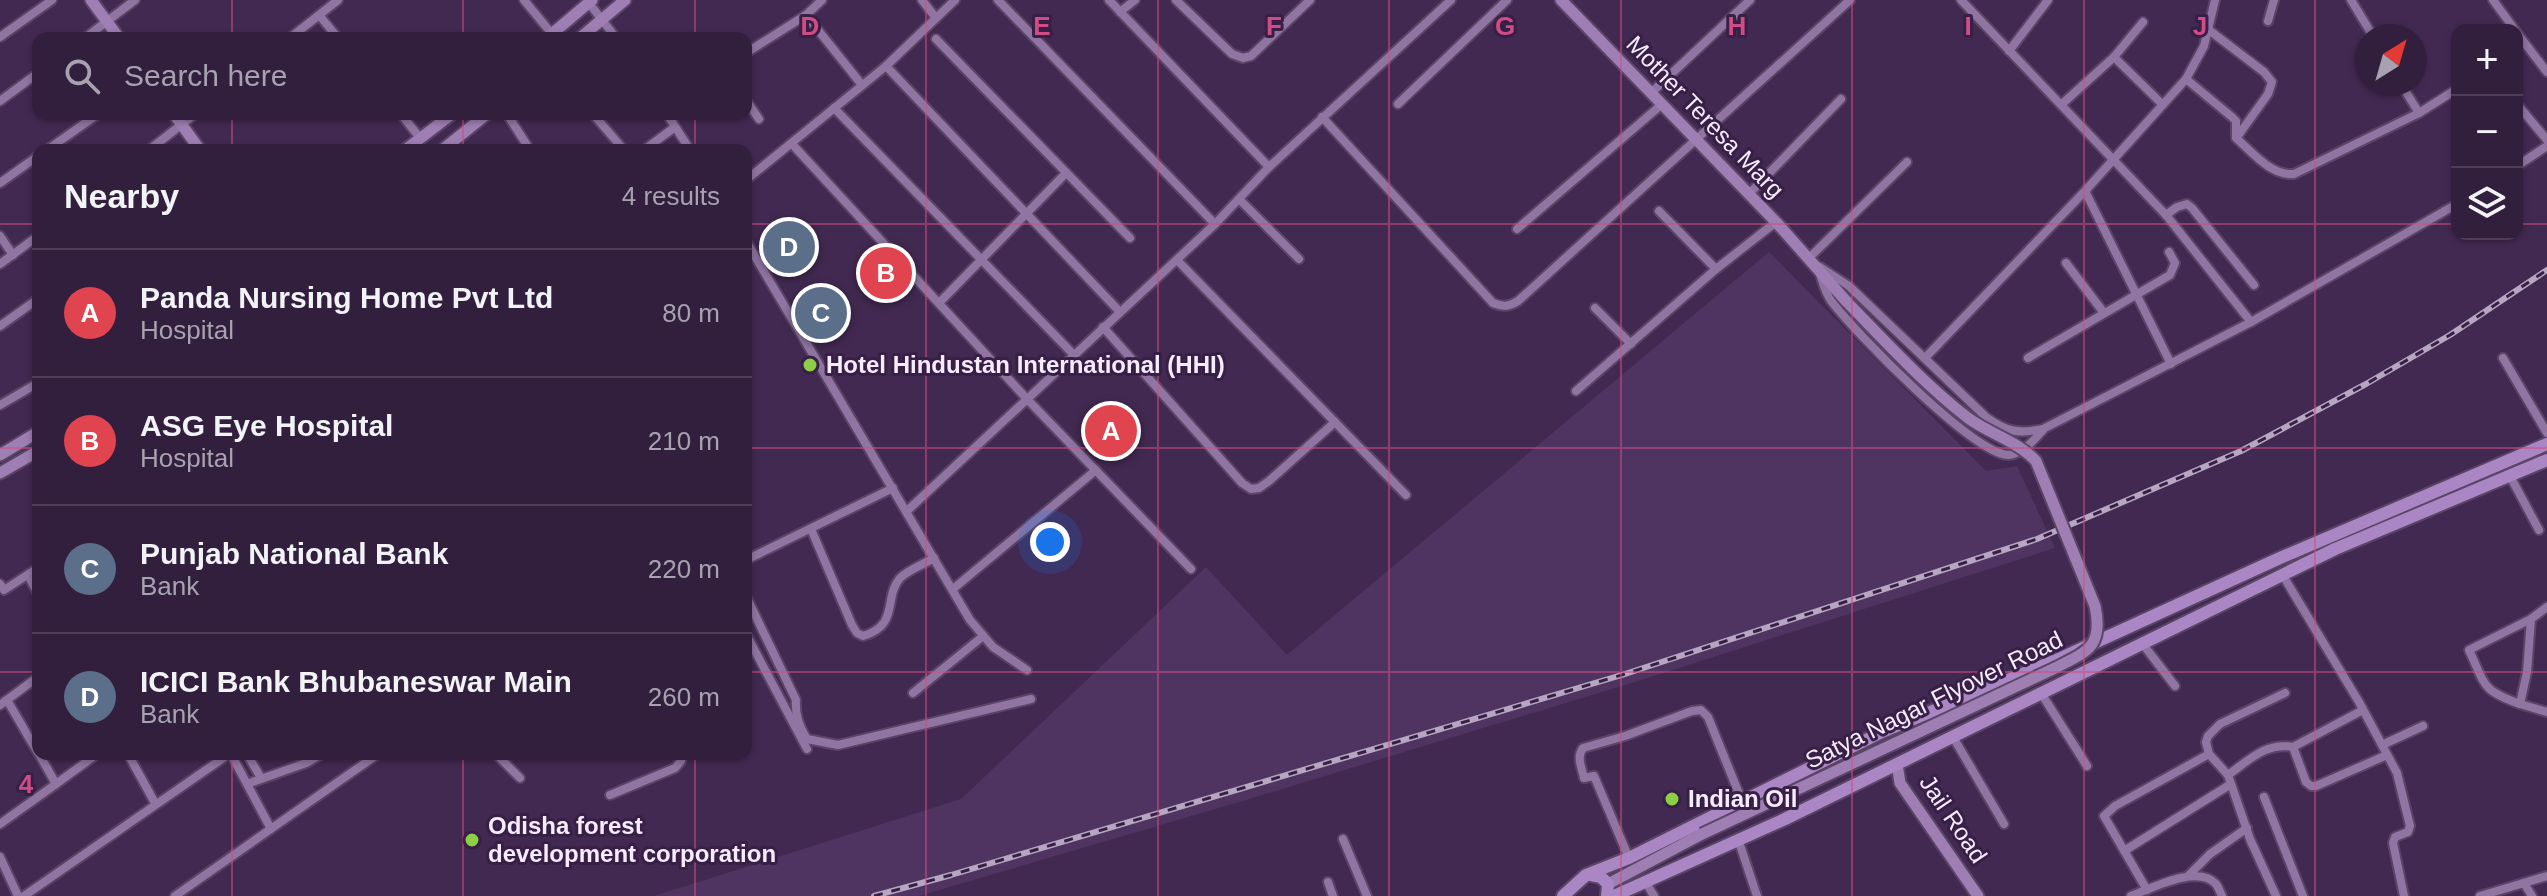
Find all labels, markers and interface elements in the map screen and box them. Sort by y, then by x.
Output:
text: D [801,11,819,41]
text: E [1033,11,1051,41]
text: F [1266,11,1282,41]
text: G [1495,11,1515,41]
text: H [1728,11,1746,41]
text: I [1964,11,1972,41]
text: J [2193,11,2207,41]
north arrow [2355,24,2427,96]
map controls [2451,24,2523,240]
button: + [2451,24,2523,96]
street label: Mother Teresa Marg [1621,30,1790,203]
search box [32,32,752,120]
icon: search [60,54,104,98]
text: Search here [124,59,287,92]
button: − [2451,96,2523,168]
button: layers [2451,168,2523,240]
text: Nearby [64,177,179,215]
text: 4 results [622,181,720,211]
pin: D [763,217,815,277]
pin: B [860,243,912,303]
text: Panda Nursing Home Pvt Ltd [140,281,553,314]
pin: C [795,283,847,343]
text: A [81,298,99,328]
text: 80 m [662,298,720,328]
text: Hospital [140,315,234,345]
place label: Hotel Hindustan International (HHI) [826,351,1225,378]
marker: Hotel Hindustan International (HHI) [801,356,819,374]
pin: A [1085,401,1137,461]
text: ASG Eye Hospital [140,409,393,442]
text: B [81,426,99,456]
text: 210 m [648,426,720,456]
text: Hospital [140,443,234,473]
your location [1030,522,1070,562]
text: Punjab National Bank [140,537,448,570]
text: C [81,554,99,584]
text: 220 m [648,554,720,584]
text: Bank [140,571,199,601]
street label: Satya Nagar Flyover Road [1801,625,2067,774]
text: ICICI Bank Bhubaneswar Main [140,665,572,698]
text: D [81,682,99,712]
text: 260 m [648,682,720,712]
text: Bank [140,699,199,729]
text: 4 [19,769,34,799]
street label: Jail Road [1914,770,1993,868]
place label: Indian Oil [1688,785,1797,812]
marker: Indian Oil [1663,790,1681,808]
place label: Odisha forest development corporation [488,812,776,867]
marker: Odisha forest development corporation [463,831,481,849]

